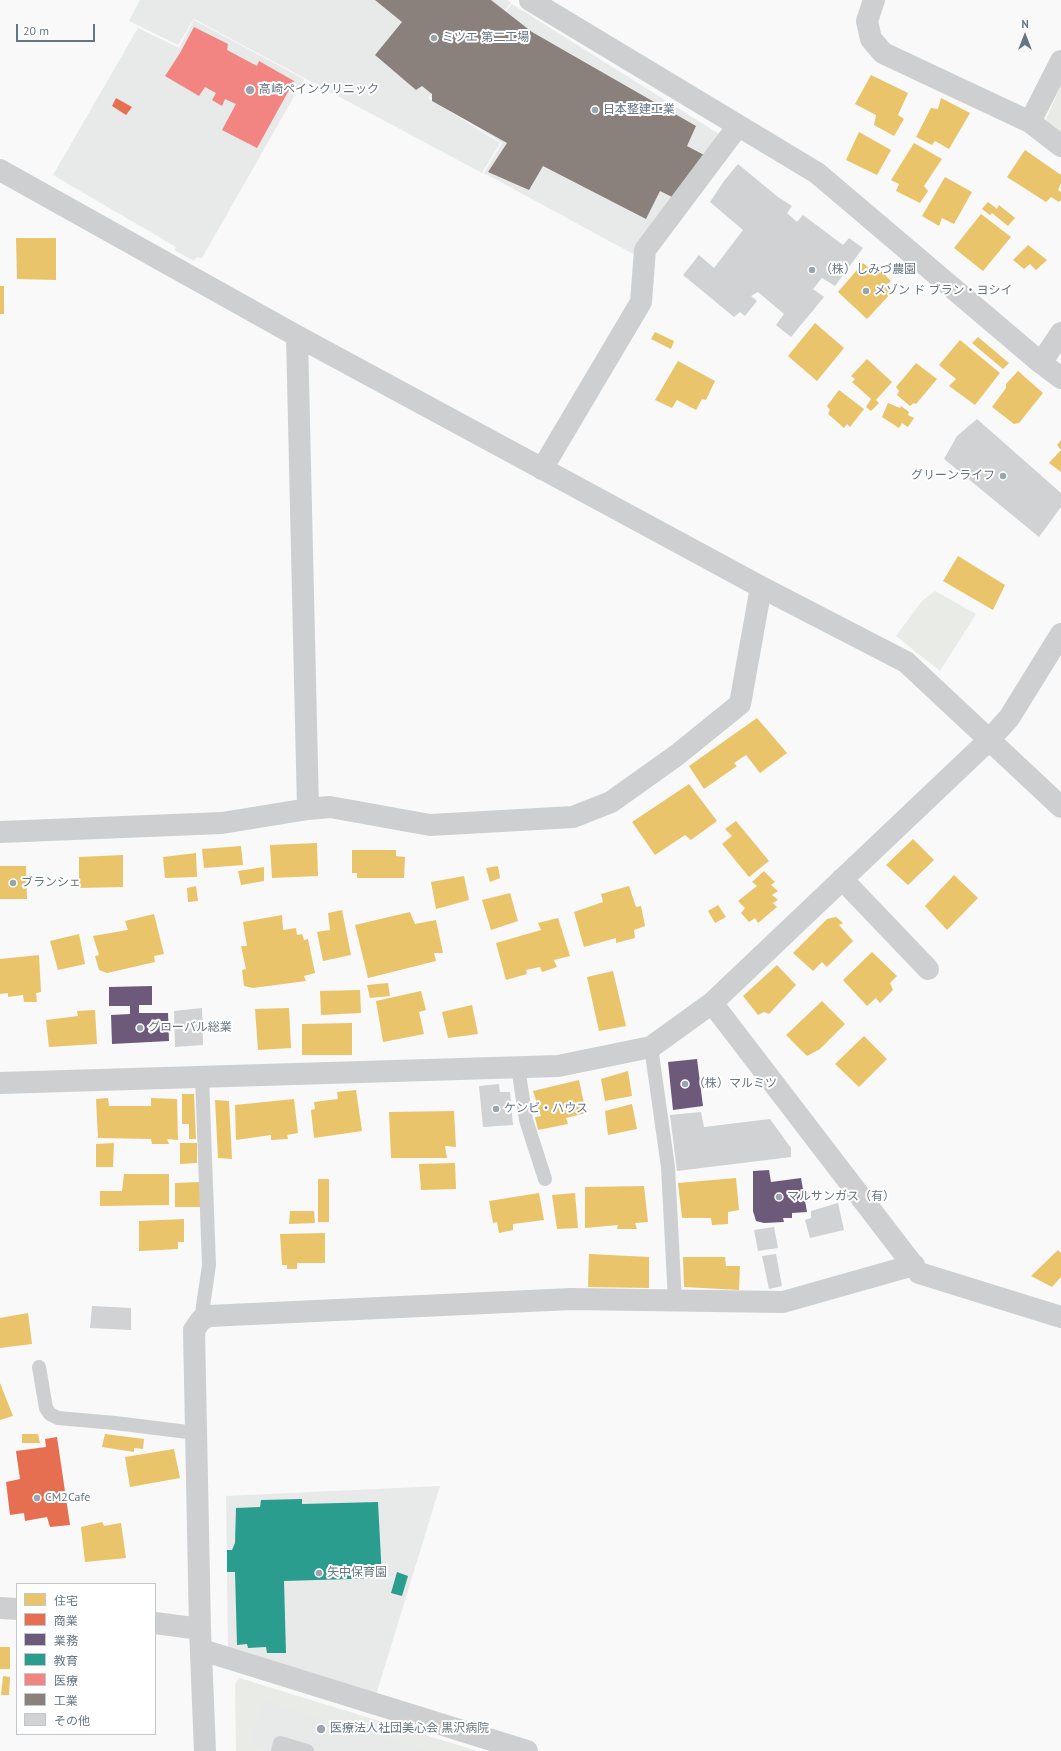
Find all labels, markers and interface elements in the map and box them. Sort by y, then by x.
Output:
scale bar [18,16,97,42]
north arrow [1005,16,1045,56]
text: N [1021,17,1029,31]
text: 20 m [23,23,49,38]
place label: ミツエ 第二工場 [442,31,529,45]
marker: ミツエ 第二工場 [429,33,439,43]
place label: 高崎ペインクリニック [259,83,379,97]
marker: 高崎ペインクリニック [244,84,256,96]
place label: 日本整建工業 [603,103,675,117]
marker: 日本整建工業 [590,105,600,115]
place label: （株）しみづ農園 [820,263,916,277]
marker: （株）しみづ農園 [807,265,817,275]
place label: メゾン ド ブラン・ヨシイ [874,284,1012,298]
marker: メゾン ド ブラン・ヨシイ [861,286,871,296]
place label: グリーンライフ [911,469,995,483]
marker: グリーンライフ [998,471,1008,481]
place label: ブランシェ [21,876,81,890]
marker: ブランシェ [8,878,18,888]
place label: グローバル総業 [148,1021,232,1035]
marker: グローバル総業 [135,1023,145,1033]
place label: （株）マルミツ [693,1077,777,1091]
marker: （株）マルミツ [680,1079,690,1089]
place label: ケンビ・ハウス [504,1102,588,1116]
marker: ケンビ・ハウス [491,1104,501,1114]
place label: マルサンガス（有） [787,1190,895,1204]
marker: マルサンガス（有） [774,1192,784,1202]
place label: CM2Cafe [45,1491,90,1505]
marker: CM2Cafe [32,1493,42,1503]
place label: 矢中保育園 [327,1566,387,1580]
marker: 矢中保育園 [314,1568,324,1578]
legend [16,1583,156,1735]
text: 住宅 [54,1593,78,1608]
text: 商業 [54,1613,78,1628]
text: 業務 [54,1633,78,1648]
text: 教育 [54,1653,78,1668]
text: 医療 [54,1673,78,1688]
text: 工業 [54,1693,78,1708]
text: その他 [54,1713,90,1728]
place label: 医療法人社団美心会 黒沢病院 [330,1722,489,1736]
marker: 医療法人社団美心会 黒沢病院 [315,1723,327,1735]

